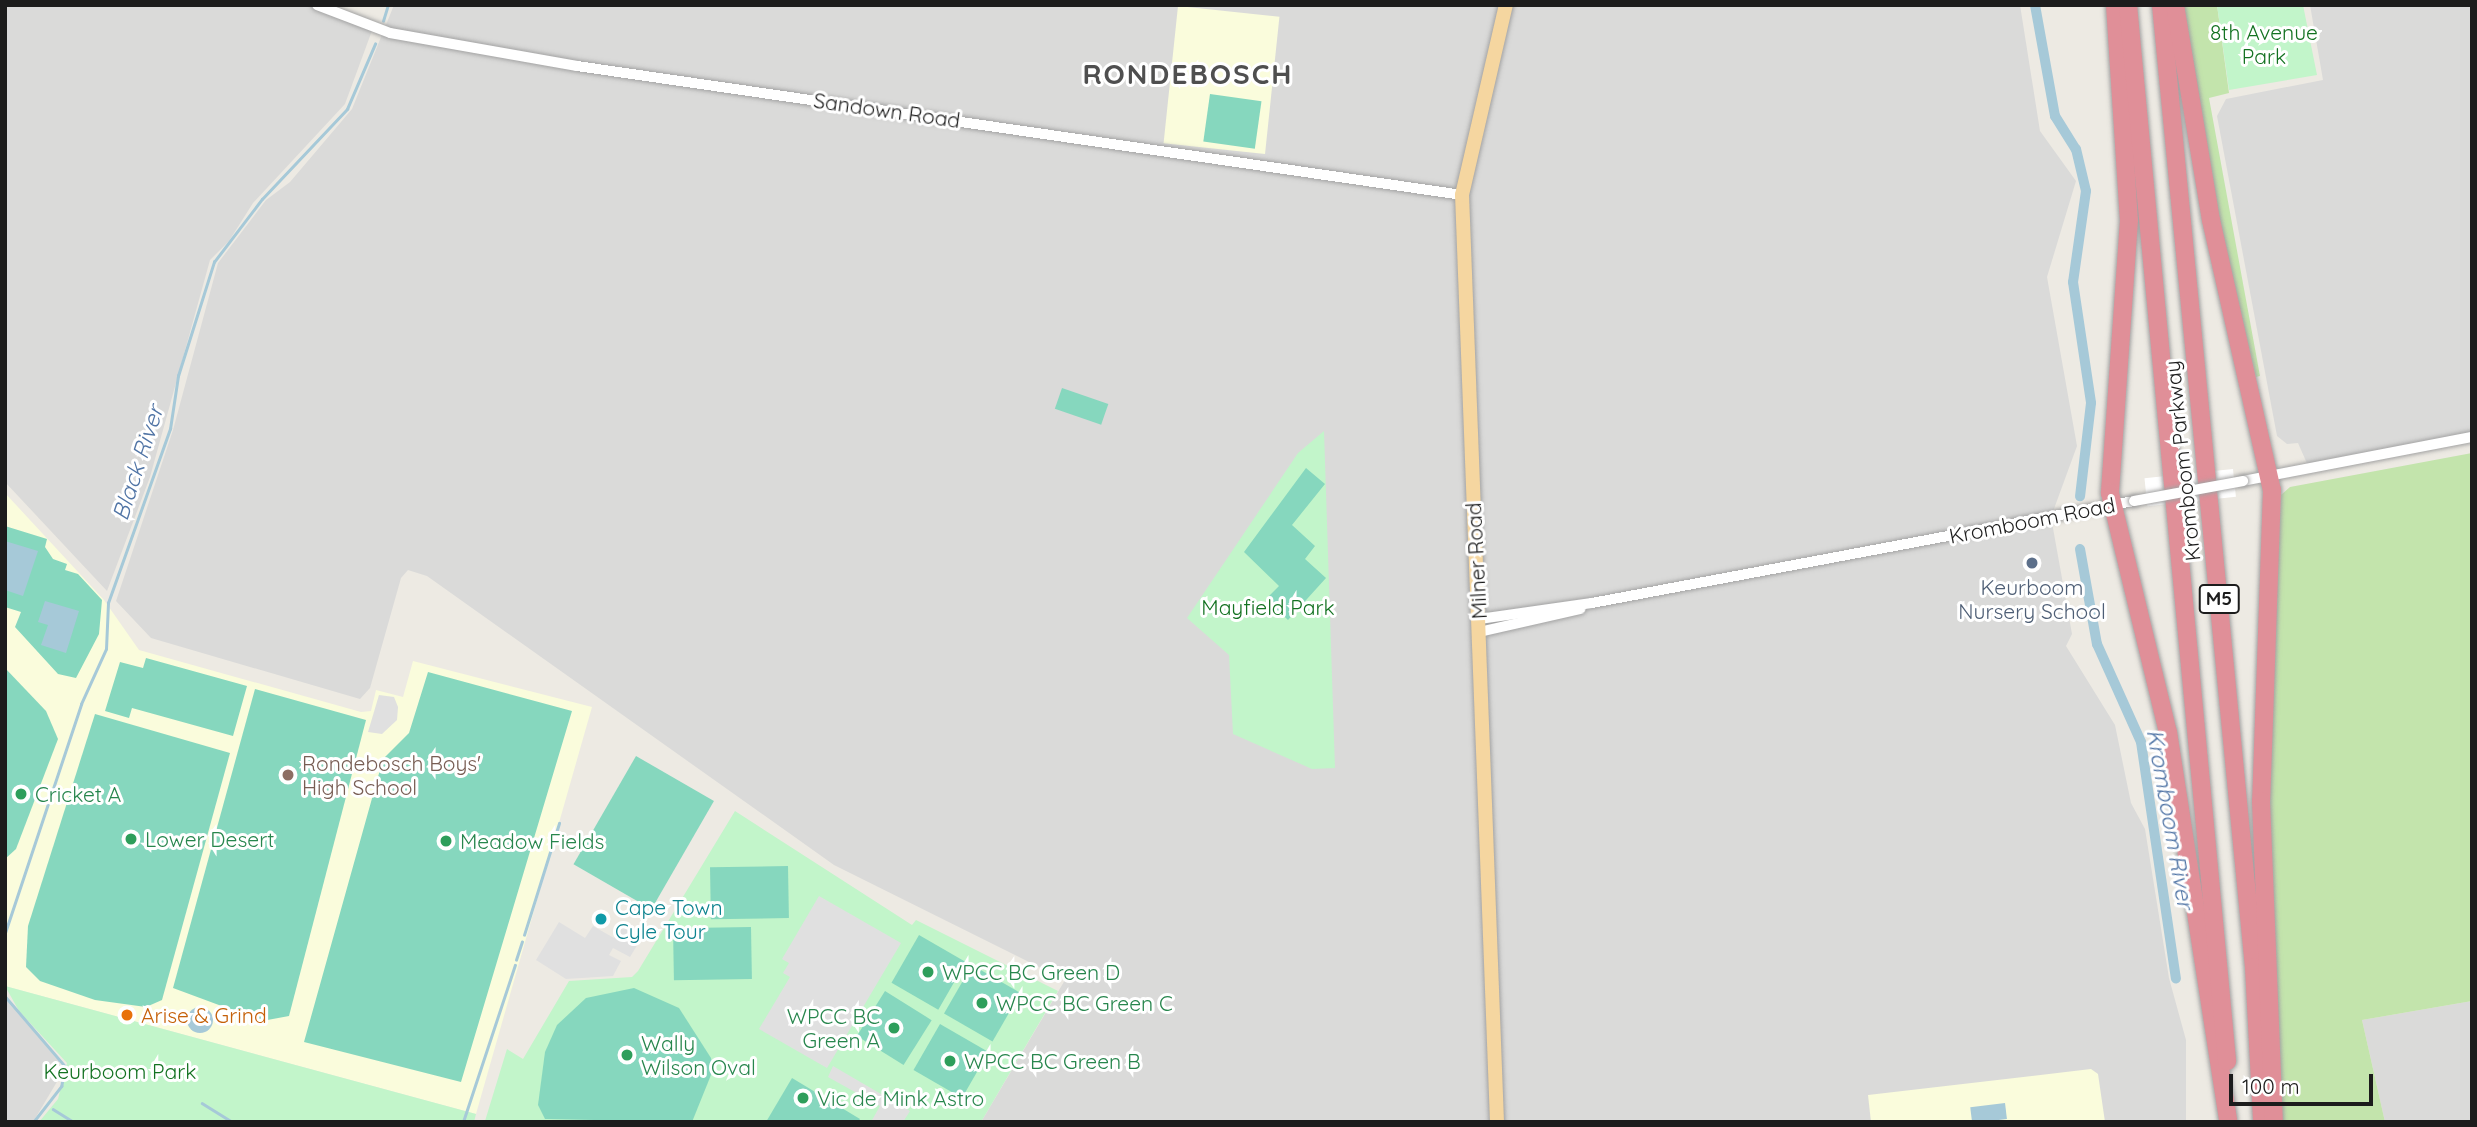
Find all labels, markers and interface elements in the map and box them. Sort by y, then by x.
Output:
park label: 8th Avenue Park [2210,19,2318,69]
district label: RONDEBOSCH [1084,57,1292,91]
street label: Sandown Road [812,87,962,133]
street label: Kromboom Parkway [2159,360,2205,562]
water label: Black River [107,402,169,524]
street label: Kromboom Road [1947,492,2117,548]
street label: Milner Road [1460,502,1492,620]
marker: Keurboom Nursery School [2024,555,2040,571]
place label: Keurboom Nursery School [1958,574,2106,624]
road number: M5 [2198,584,2240,614]
park label: Mayfield Park [1201,594,1335,620]
water label: Kromboom River [2141,727,2199,911]
place label: Rondebosch Boys' High School [302,750,481,800]
marker: Rondebosch Boys' High School [280,767,296,783]
place label: Cricket A [35,781,121,807]
marker: Cricket A [13,786,29,802]
place label: Lower Desert [145,826,274,852]
place label: Meadow Fields [460,828,604,854]
marker: Lower Desert [123,831,139,847]
marker: Meadow Fields [438,833,454,849]
place label: Cape Town Cyle Tour [615,894,723,944]
marker: Cape Town Cyle Tour [593,911,609,927]
place label: WPCC BC Green D [942,959,1120,985]
marker: WPCC BC Green D [920,964,936,980]
place label: WPCC BC Green C [996,990,1173,1016]
marker: WPCC BC Green C [974,995,990,1011]
place label: Arise & Grind [141,1002,267,1028]
place label: WPCC BC Green A [787,1003,880,1053]
marker: Arise & Grind [119,1007,135,1023]
marker: WPCC BC Green A [886,1020,902,1036]
place label: Wally Wilson Oval [641,1030,756,1080]
marker: Wally Wilson Oval [619,1047,635,1063]
place label: WPCC BC Green B [964,1048,1141,1074]
marker: WPCC BC Green B [942,1053,958,1069]
park label: Keurboom Park [43,1058,197,1084]
scale bar [2232,1060,2376,1104]
text: 100 m [2242,1073,2300,1099]
place label: Vic de Mink Astro [817,1085,984,1111]
marker: Vic de Mink Astro [795,1090,811,1106]

